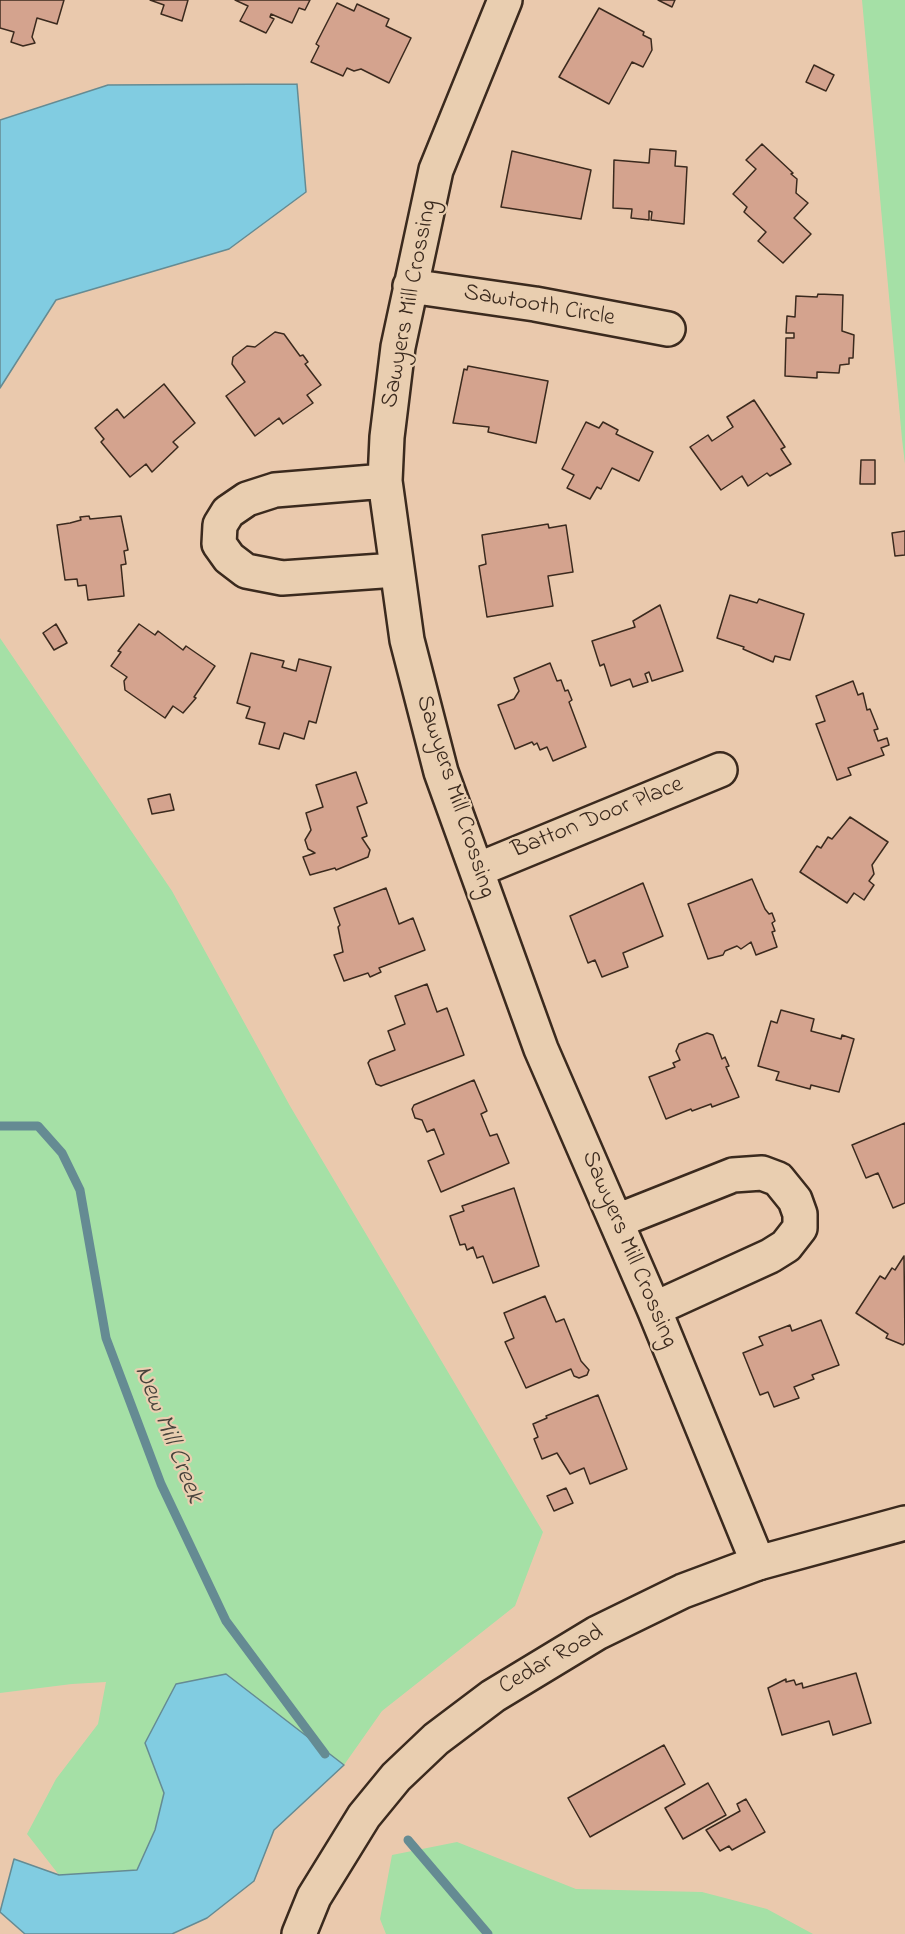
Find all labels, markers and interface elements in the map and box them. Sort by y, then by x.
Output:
street label: Sawyers Mill Crossing [377,198,445,410]
street label: Sawtooth Circle [461,280,617,334]
street label: Sawyers Mill Crossing [408,692,500,902]
street label: Batton Door Place [508,771,688,867]
street label: Sawyers Mill Crossing [573,1147,683,1353]
water label: New Mill Creek [125,1362,209,1508]
street label: Cedar Road [495,1620,609,1702]

